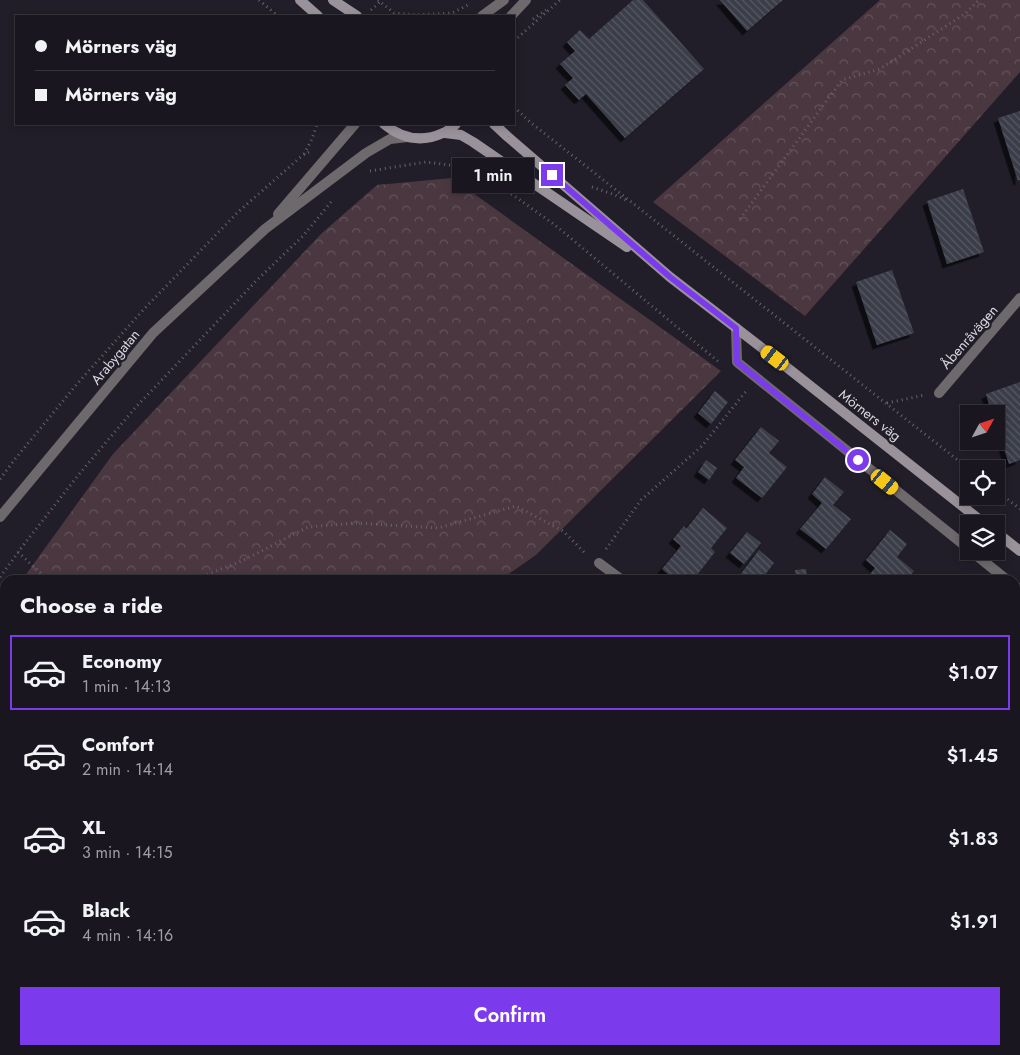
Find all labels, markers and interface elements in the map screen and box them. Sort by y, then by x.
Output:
text: Mörners väg [65,33,177,60]
text: Mörners väg [65,81,177,108]
callout: 1 min [452,158,534,192]
text: 1 min [474,164,512,187]
route end [541,164,563,186]
street label: Åbenråvägen [936,301,1002,373]
street label: Arabygatan [86,325,144,389]
car [758,343,791,373]
street label: Mörners väg [835,384,905,446]
north arrow [960,405,1005,450]
map controls [960,405,1005,560]
route start [847,449,869,471]
button: locate [960,460,1005,505]
car [868,467,901,497]
button: layers [960,515,1005,560]
text: Choose a ride [20,589,163,621]
text: Economy [82,648,162,675]
icon: car [22,650,67,695]
text: $1.07 [948,659,998,686]
text: 1 min · 14:13 [82,675,171,698]
text: Comfort [82,731,154,758]
icon: car [22,733,67,778]
text: $1.45 [947,742,998,769]
text: 2 min · 14:14 [82,758,173,781]
text: XL [82,814,105,841]
icon: car [22,816,67,861]
text: $1.83 [948,825,998,852]
text: 3 min · 14:15 [82,841,173,864]
text: Black [82,897,130,924]
icon: car [22,899,67,944]
text: $1.91 [950,908,998,935]
text: 4 min · 14:16 [82,924,173,947]
button: Confirm [20,987,1000,1045]

